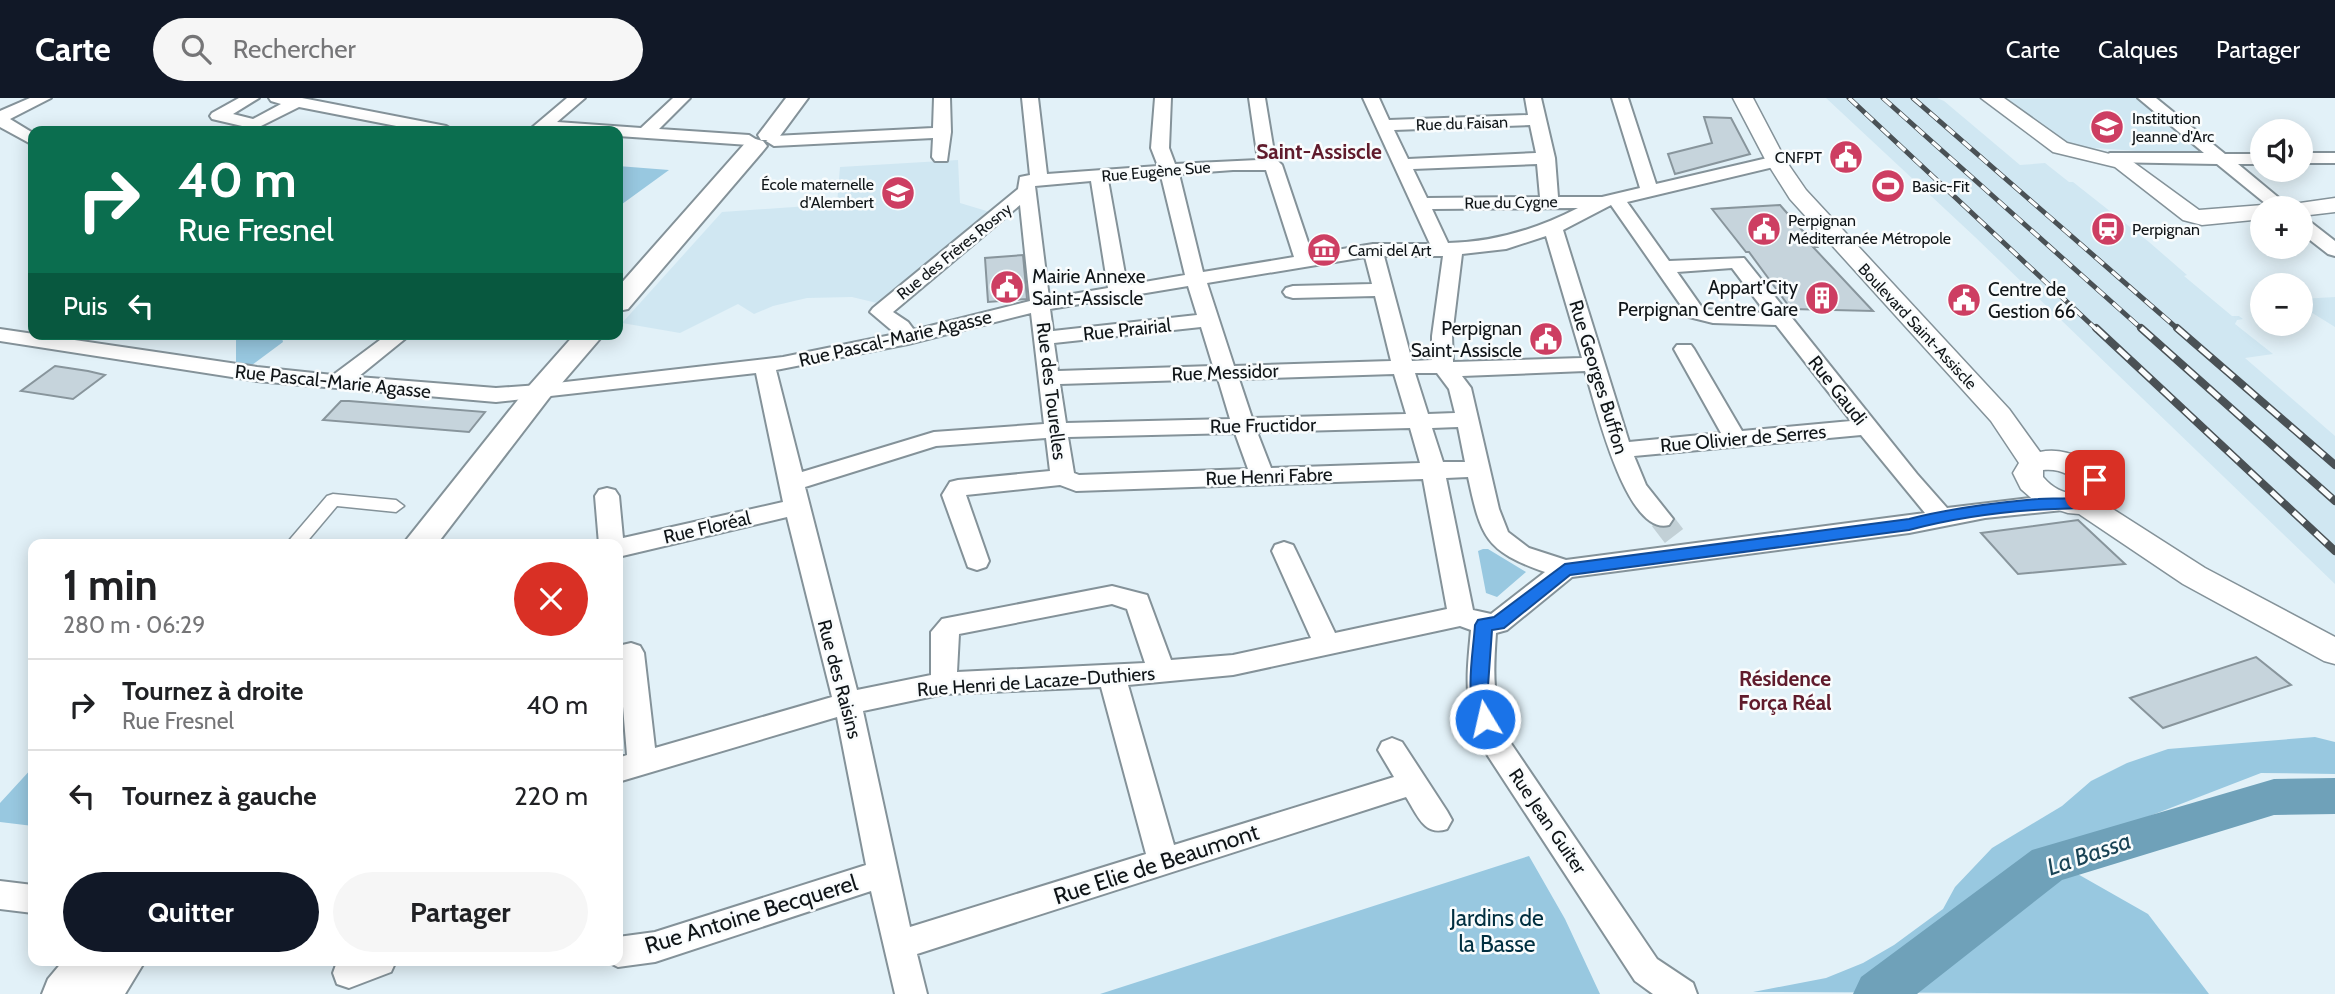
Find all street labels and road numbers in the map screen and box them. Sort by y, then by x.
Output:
street label: Rue du Faisan [1416,112,1509,135]
street label: Rue Eugène Sue [1101,157,1211,186]
street label: Rue du Cygne [1464,192,1558,213]
street label: Rue des Frères Rosny [893,199,1016,304]
street label: Boulevard Saint-Assiscle [1854,260,1981,393]
street label: Rue Georges Buffon [1564,297,1633,457]
street label: Rue Pascal-Marie Agasse [796,305,994,372]
street label: Rue Prairial [1082,313,1173,346]
street label: Rue des Tourelles [1032,321,1071,461]
street label: Rue Gaudi [1803,351,1872,430]
street label: Rue Messidor [1171,359,1279,386]
street label: Rue Pascal-Marie Agasse [234,360,432,403]
street label: Rue Fructidor [1210,413,1316,438]
street label: Rue Olivier de Serres [1659,420,1827,457]
street label: Rue Henri Fabre [1205,463,1333,490]
street label: Rue Floréal [661,506,754,549]
street label: Rue des Raisins [813,617,867,741]
street label: Rue Henri de Lacaze-Duthiers [916,662,1156,701]
street label: Rue Jean Guiter [1504,764,1591,878]
street label: Rue Elie de Beaumont [1050,818,1262,910]
street label: Rue Antoine Becquerel [641,868,861,960]

